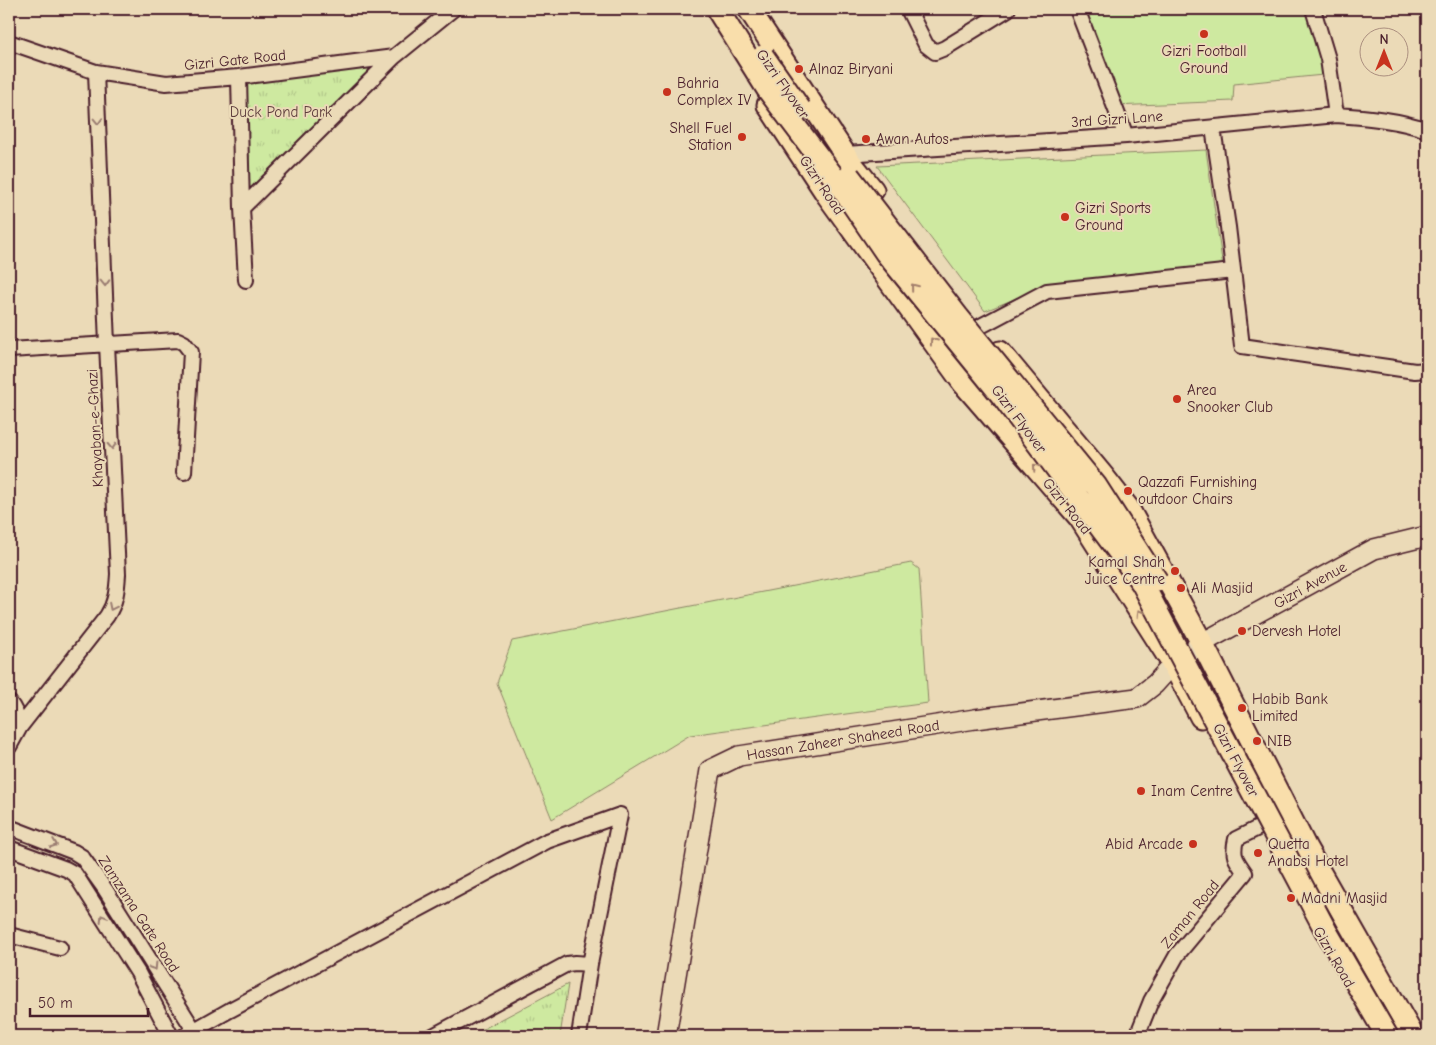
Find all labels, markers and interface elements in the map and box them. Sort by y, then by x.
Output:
marker: Gizri Football Ground [1198,28,1210,40]
north arrow [1358,28,1408,78]
text: N [1379,31,1389,48]
place label: Gizri Football Ground [1161,42,1247,77]
street label: Gizri Gate Road [183,46,287,74]
street label: Gizri Flyover [752,46,814,122]
place label: Alnaz Biryani [809,60,893,78]
marker: Alnaz Biryani [793,63,805,75]
place label: Bahria Complex IV [677,74,751,109]
marker: Bahria Complex IV [661,86,673,98]
park label: Duck Pond Park [230,103,333,121]
street label: 3rd Gizri Lane [1071,107,1164,131]
one-way arrow [93,117,104,125]
place label: Shell Fuel Station [669,119,732,154]
place label: Awan Autos [876,130,949,148]
marker: Shell Fuel Station [736,131,748,143]
marker: Awan Autos [860,133,872,145]
street label: Gizri Road [796,152,848,218]
place label: Gizri Sports Ground [1075,199,1151,234]
marker: Gizri Sports Ground [1059,211,1071,223]
one-way arrow [99,279,110,287]
one-way arrow [910,284,919,293]
one-way arrow [930,337,939,347]
street label: Khayaban-e-Ghazi [83,368,107,488]
street label: Gizri Flyover [988,381,1050,457]
place label: Area Snooker Club [1187,381,1273,416]
marker: Area Snooker Club [1171,393,1183,405]
one-way arrow [106,442,117,450]
one-way arrow [1033,464,1041,473]
place label: Qazzafi Furnishing outdoor Chairs [1138,473,1257,508]
street label: Gizri Road [1039,474,1095,538]
marker: Qazzafi Furnishing outdoor Chairs [1122,485,1134,497]
place label: Kamal Shah Juice Centre [1085,553,1165,588]
street label: Gizri Avenue [1270,557,1350,612]
marker: Kamal Shah Juice Centre [1169,565,1181,577]
place label: Ali Masjid [1191,579,1253,597]
marker: Ali Masjid [1175,582,1187,594]
one-way arrow [108,601,118,610]
one-way arrow [1137,609,1146,619]
place label: Dervesh Hotel [1252,622,1341,640]
marker: Dervesh Hotel [1236,625,1248,637]
place label: Habib Bank Limited [1252,690,1328,725]
marker: Habib Bank Limited [1236,702,1248,714]
street label: Hassan Zaheer Shaheed Road [745,716,941,764]
street label: Gizri Flyover [1209,720,1263,800]
place label: NIB [1267,732,1292,750]
marker: NIB [1251,735,1263,747]
place label: Inam Centre [1151,782,1233,800]
marker: Inam Centre [1135,785,1147,797]
place label: Abid Arcade [1105,835,1183,853]
place label: Quetta Anabsi Hotel [1268,835,1349,870]
one-way arrow [49,838,58,849]
marker: Abid Arcade [1187,838,1199,850]
marker: Quetta Anabsi Hotel [1252,847,1264,859]
street label: Zamzama Gate Road [95,852,183,976]
street label: Zaman Road [1157,876,1223,952]
place label: Madni Masjid [1301,889,1387,907]
marker: Madni Masjid [1285,892,1297,904]
one-way arrow [100,915,110,924]
street label: Gizri Road [1309,923,1359,991]
one-way arrow [148,962,158,971]
scale bar [30,985,148,1017]
text: 50 m [38,994,73,1012]

